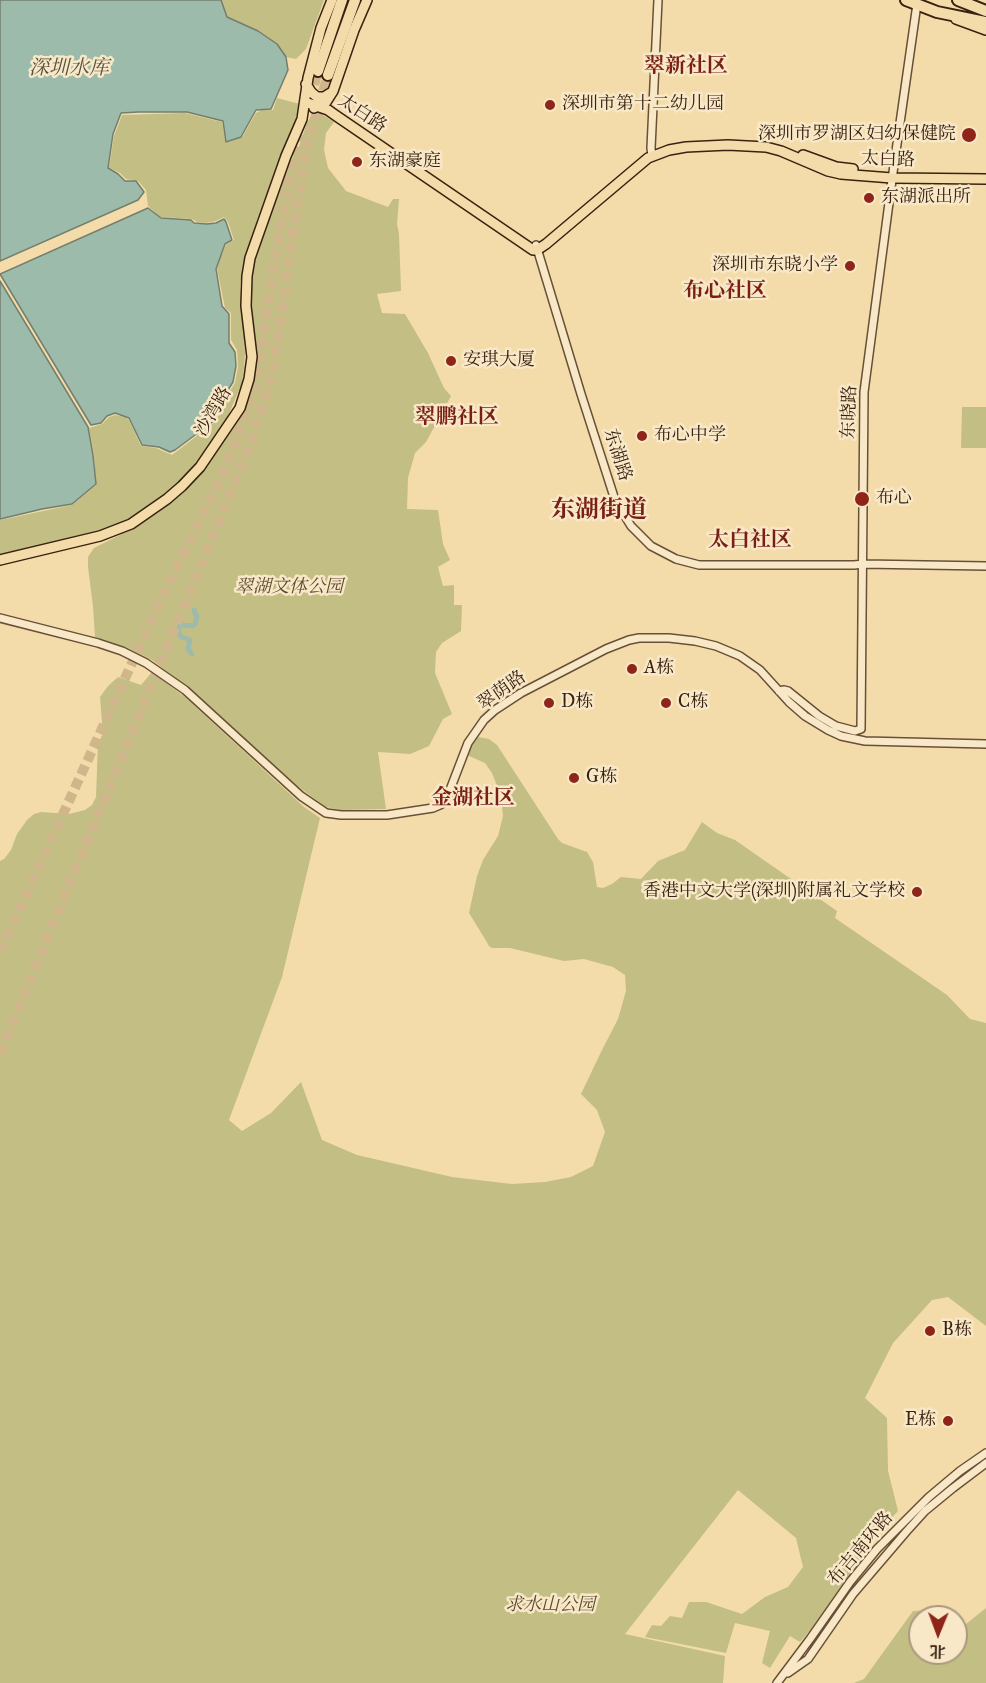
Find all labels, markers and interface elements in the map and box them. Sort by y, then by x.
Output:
district label: 翠新社区 [644,54,728,80]
water label: 深圳水库 [29,57,109,81]
street label: 太白路 [333,90,391,138]
place label: 深圳市第十二幼儿园 [562,94,724,116]
marker: 深圳市第十二幼儿园 [543,98,557,112]
place label: 深圳市罗湖区妇幼保健院 [758,124,956,146]
marker: 深圳市罗湖区妇幼保健院 [960,126,978,144]
street label: 太白路 [861,148,915,172]
place label: 东湖豪庭 [369,151,441,173]
marker: 东湖豪庭 [350,155,364,169]
place label: 东湖派出所 [881,187,971,209]
marker: 东湖派出所 [862,191,876,205]
place label: 深圳市东晓小学 [712,255,838,277]
marker: 深圳市东晓小学 [843,259,857,273]
district label: 布心社区 [683,279,767,305]
place label: 安琪大厦 [463,350,535,372]
marker: 安琪大厦 [444,354,458,368]
street label: 沙湾路 [191,383,237,441]
street label: 东晓路 [838,385,862,439]
district label: 翠鹏社区 [415,405,499,431]
place label: 布心中学 [654,425,726,447]
street label: 东湖路 [598,426,636,484]
marker: 布心中学 [635,429,649,443]
place label: 布心 [876,488,912,510]
marker: 布心 [853,490,871,508]
district label: 东湖街道 [551,497,647,525]
district label: 太白社区 [708,528,792,554]
park label: 翠湖文体公园 [235,577,343,599]
place label: A栋 [644,658,674,680]
marker: A栋 [625,662,639,676]
street label: 翠荫路 [474,667,530,715]
place label: D栋 [561,692,593,714]
place label: C栋 [678,692,708,714]
marker: D栋 [542,696,556,710]
marker: C栋 [659,696,673,710]
place label: G栋 [586,767,617,789]
marker: G栋 [567,771,581,785]
district label: 金湖社区 [431,786,515,812]
place label: 香港中文大学(深圳)附属礼文学校 [643,881,905,903]
marker: 香港中文大学(深圳)附属礼文学校 [910,885,924,899]
place label: B栋 [942,1320,972,1342]
marker: B栋 [923,1324,937,1338]
place label: E栋 [905,1410,936,1432]
marker: E栋 [941,1414,955,1428]
street label: 布吉南环路 [824,1508,898,1590]
park label: 求水山公园 [505,1595,595,1617]
north arrow [908,1605,968,1665]
text: 北 [930,1642,946,1661]

